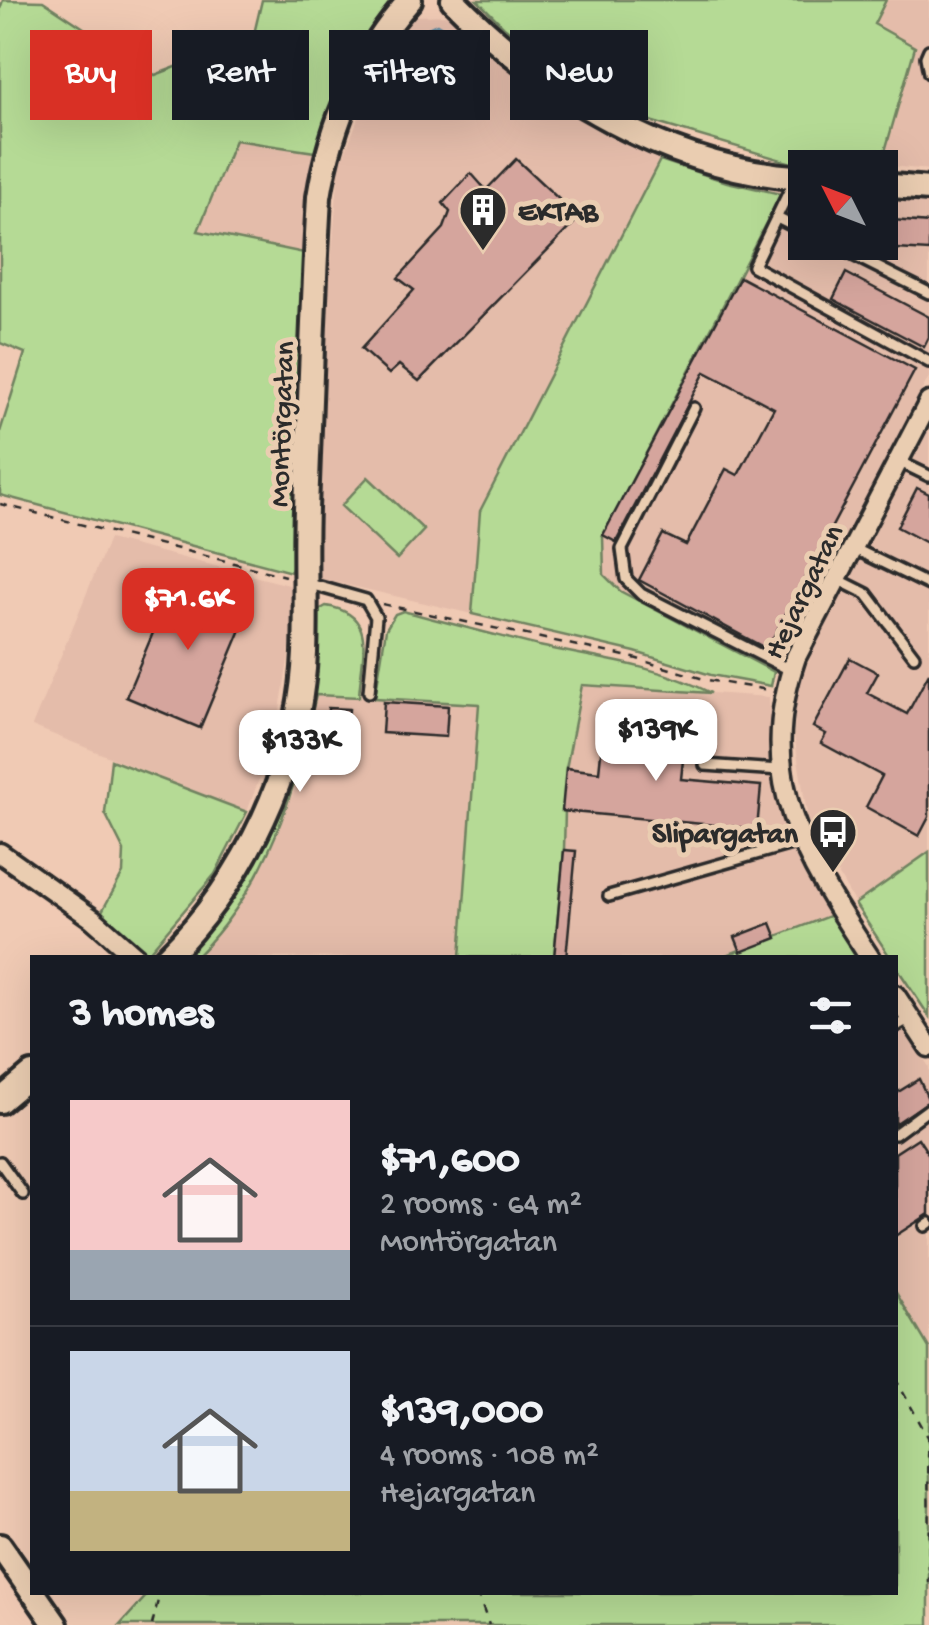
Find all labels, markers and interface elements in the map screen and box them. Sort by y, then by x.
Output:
chip: Buy [30,30,152,120]
chip: Rent [172,30,309,120]
chip: Filters [329,30,490,120]
chip: New [510,30,648,120]
north arrow [788,150,898,260]
map controls [788,150,898,260]
building icon: EKTAB [457,184,509,252]
place label: EKTAB [518,197,599,232]
street label: Montörgatan [264,341,305,508]
street label: Hejargatan [758,520,854,666]
pin: $71.6K [107,568,269,653]
text: $71.6K [144,581,232,619]
pin: $139K [586,699,726,784]
pin: $133K [230,710,370,795]
text: $139K [617,712,695,750]
text: $133K [261,723,339,761]
bus stop icon: Slipargatan [807,806,859,874]
place label: Slipargatan [652,819,799,854]
icon: filters [803,988,858,1043]
text: 3 homes [70,991,213,1040]
text: $71,600 [380,1138,520,1187]
icon: home [150,1140,270,1260]
text: 2 rooms · 64 m² [380,1187,582,1225]
text: Montörgatan [380,1225,557,1263]
text: $139,000 [380,1389,543,1438]
icon: home [150,1391,270,1511]
text: 4 rooms · 108 m² [380,1438,599,1476]
text: Hejargatan [380,1476,535,1514]

